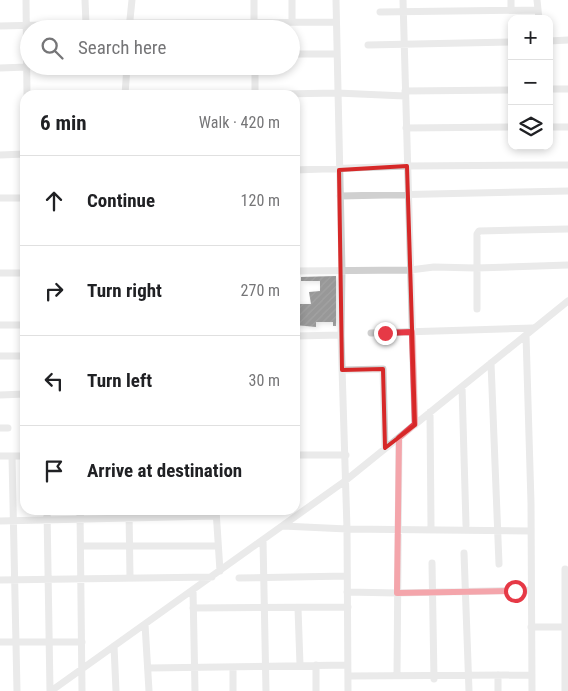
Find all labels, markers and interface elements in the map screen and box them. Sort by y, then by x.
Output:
map controls [508,15,553,150]
button: + [508,15,553,60]
search box [20,20,300,75]
icon: search [38,34,66,62]
text: Search here [78,36,166,59]
button: − [508,60,553,105]
button: layers [508,105,553,150]
text: 6 min [40,111,87,135]
text: Walk · 420 m [199,113,280,132]
icon: ahead [40,187,68,215]
text: Continue [87,189,155,212]
text: 120 m [241,191,280,210]
icon: right [40,277,68,305]
text: Turn right [87,279,162,302]
text: 270 m [241,281,280,300]
route end [374,322,397,345]
icon: left [40,367,68,395]
text: Turn left [87,369,152,392]
text: 30 m [248,371,280,390]
icon: arrive [40,457,68,485]
text: Arrive at destination [87,459,242,482]
route start [504,580,527,603]

